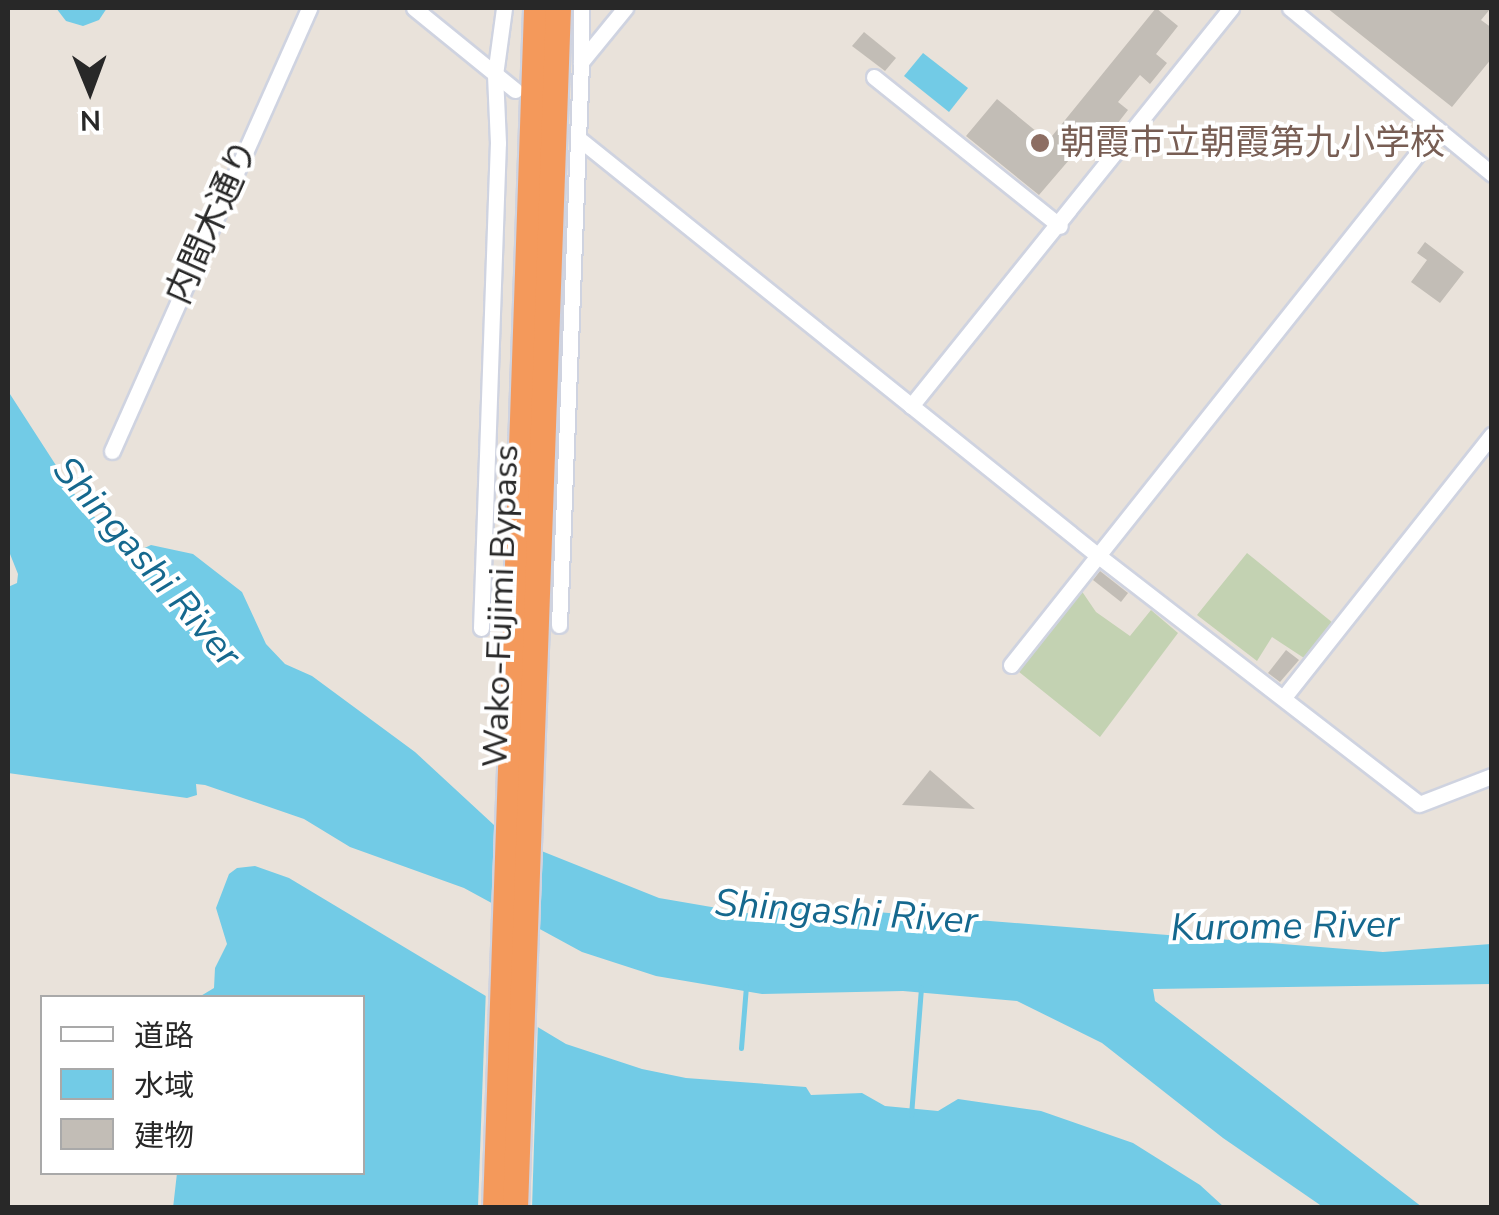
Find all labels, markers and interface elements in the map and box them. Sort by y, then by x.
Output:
north arrow [40,40,140,140]
text: N [80,101,101,139]
place label: 朝霞市立朝霞第九小学校 [1060,122,1445,164]
marker: 朝霞市立朝霞第九小学校 [1029,132,1051,154]
street label: 内間木通り [157,134,267,310]
street label: Wako-Fujimi Bypass [474,444,528,768]
water label: Shingashi River [43,448,251,676]
water label: Shingashi River [713,880,979,944]
water label: Kurome River [1170,901,1400,951]
legend [40,995,365,1175]
text: 道路 [134,1016,194,1057]
text: 水域 [134,1066,194,1107]
text: 建物 [134,1116,194,1157]

